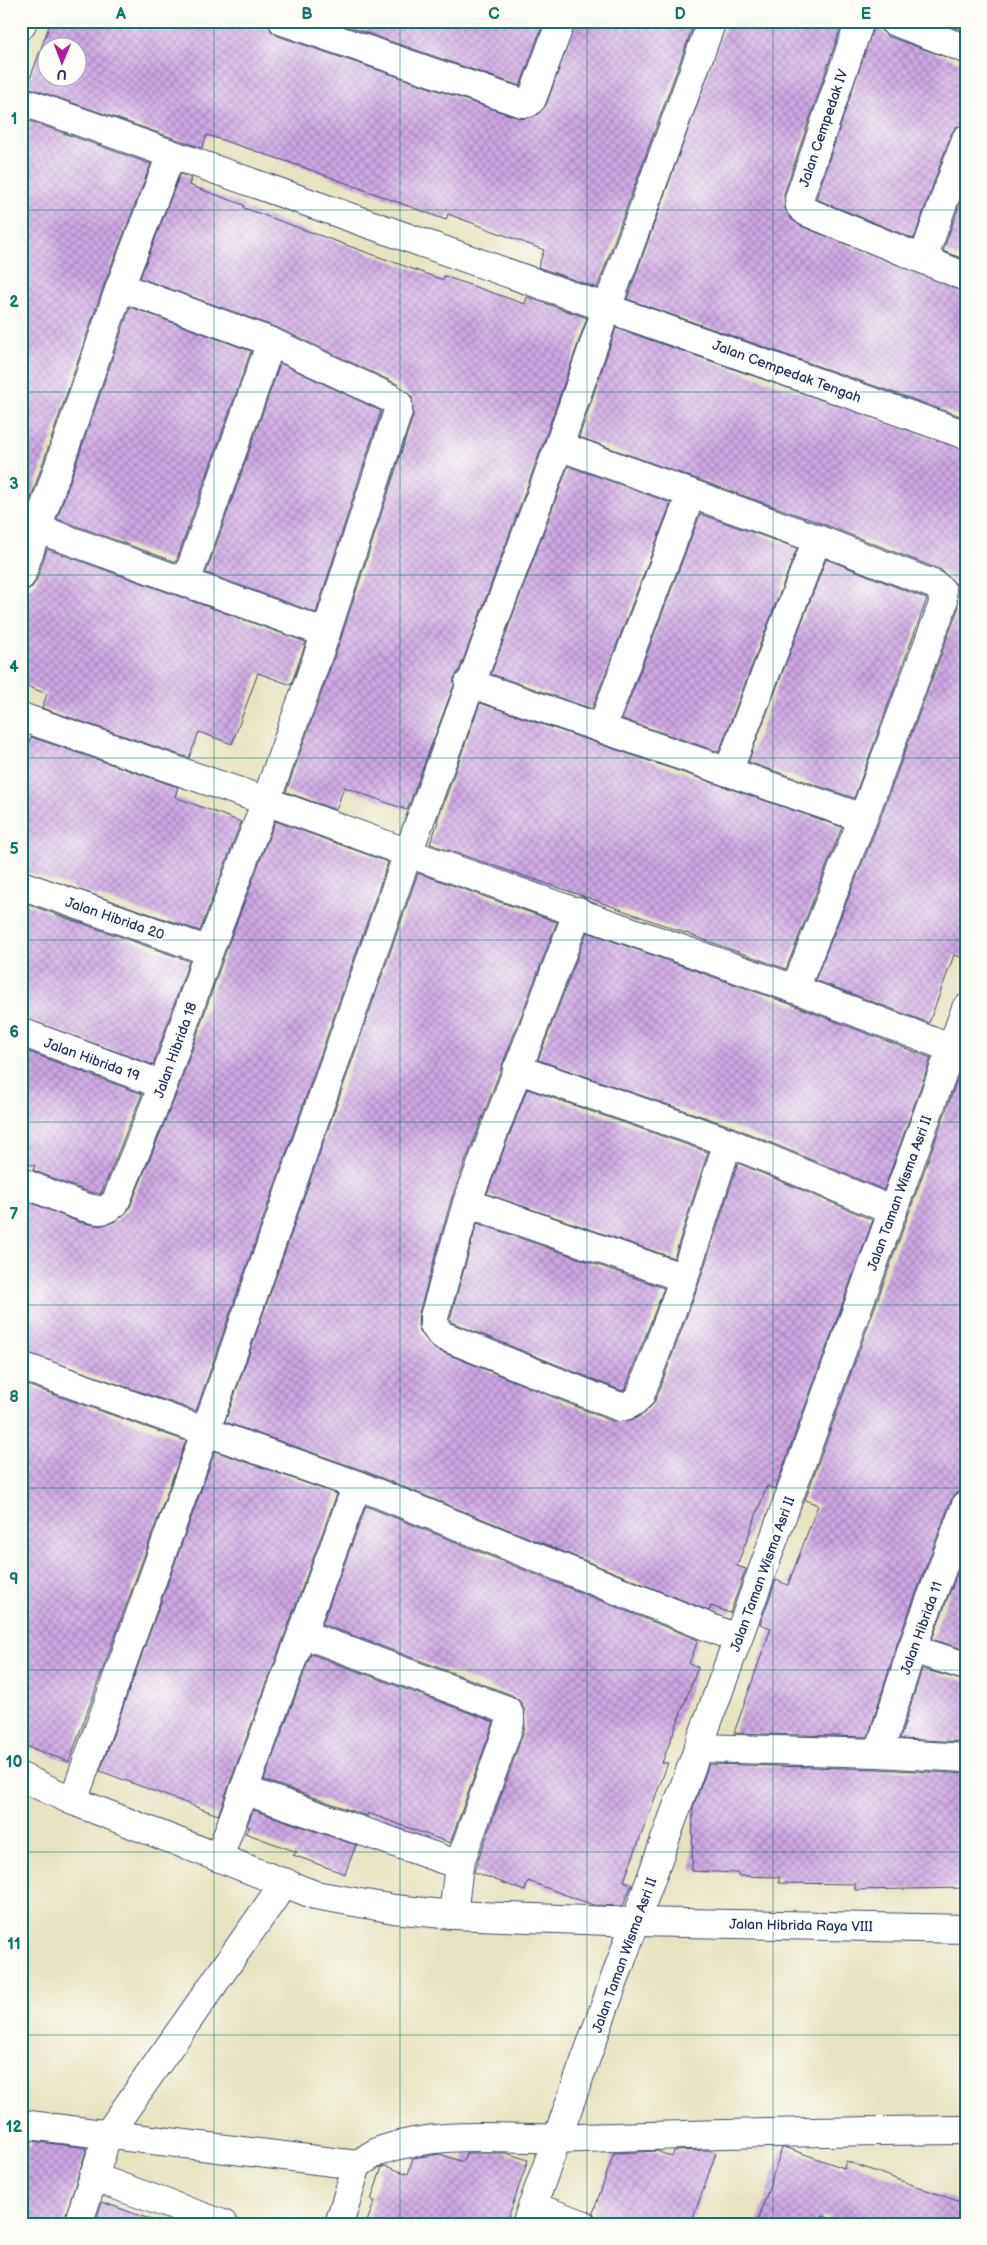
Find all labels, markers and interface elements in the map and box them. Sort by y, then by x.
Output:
text: A [115,5,126,24]
text: B [301,5,313,24]
text: C [488,5,500,24]
text: D [674,5,686,24]
text: E [861,5,871,24]
north arrow [38,38,88,88]
text: U [57,66,67,83]
street label: Jalan Cempedak IV [795,67,852,189]
text: 1 [11,110,17,129]
text: 2 [9,293,19,312]
street label: Jalan Cempedak Tengah [710,337,864,406]
text: 3 [9,475,19,494]
text: 4 [9,658,19,677]
text: 5 [9,840,19,859]
street label: Jalan Hibrida 20 [63,894,167,943]
street label: Jalan Hibrida 18 [150,1000,201,1100]
text: 6 [9,1023,19,1042]
street label: Jalan Hibrida 19 [42,1034,142,1085]
street label: Jalan Taman Wisma Asri II [863,1113,936,1273]
text: 7 [10,1205,19,1224]
text: 8 [9,1388,19,1407]
street label: Jalan Taman Wisma Asri II [726,1494,799,1654]
text: 9 [9,1570,19,1589]
street label: Jalan Hibrida 11 [897,1579,946,1677]
text: 10 [6,1753,22,1772]
street label: Jalan Taman Wisma Asri II [588,1875,661,2035]
street label: Jalan Hibrida Raya VIII [729,1916,873,1935]
text: 11 [7,1935,21,1954]
text: 12 [6,2118,23,2137]

